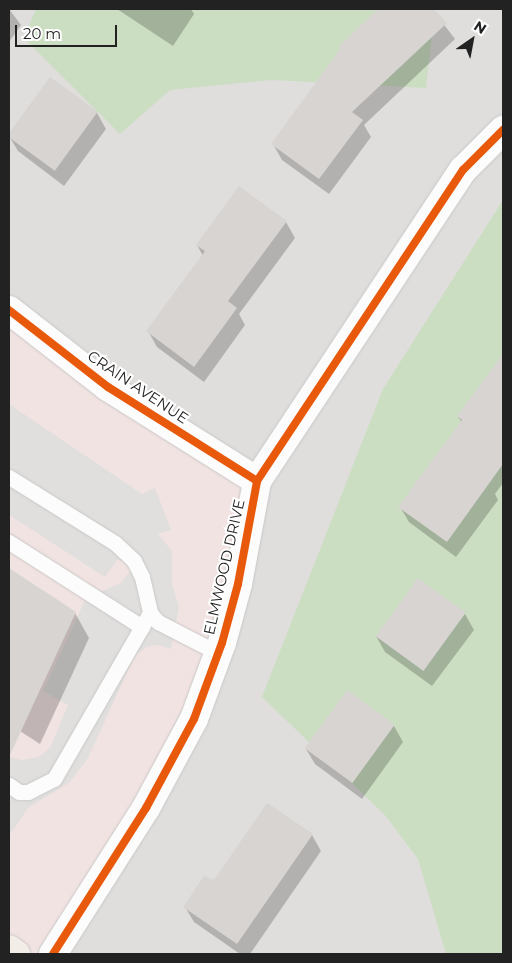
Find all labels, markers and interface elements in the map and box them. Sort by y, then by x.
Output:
scale bar [18,15,120,47]
north arrow [447,15,497,65]
text: N [471,17,490,38]
text: 20 m [23,24,61,43]
street label: CRAIN AVENUE [84,347,192,427]
street label: ELMWOOD DRIVE [200,497,248,637]

